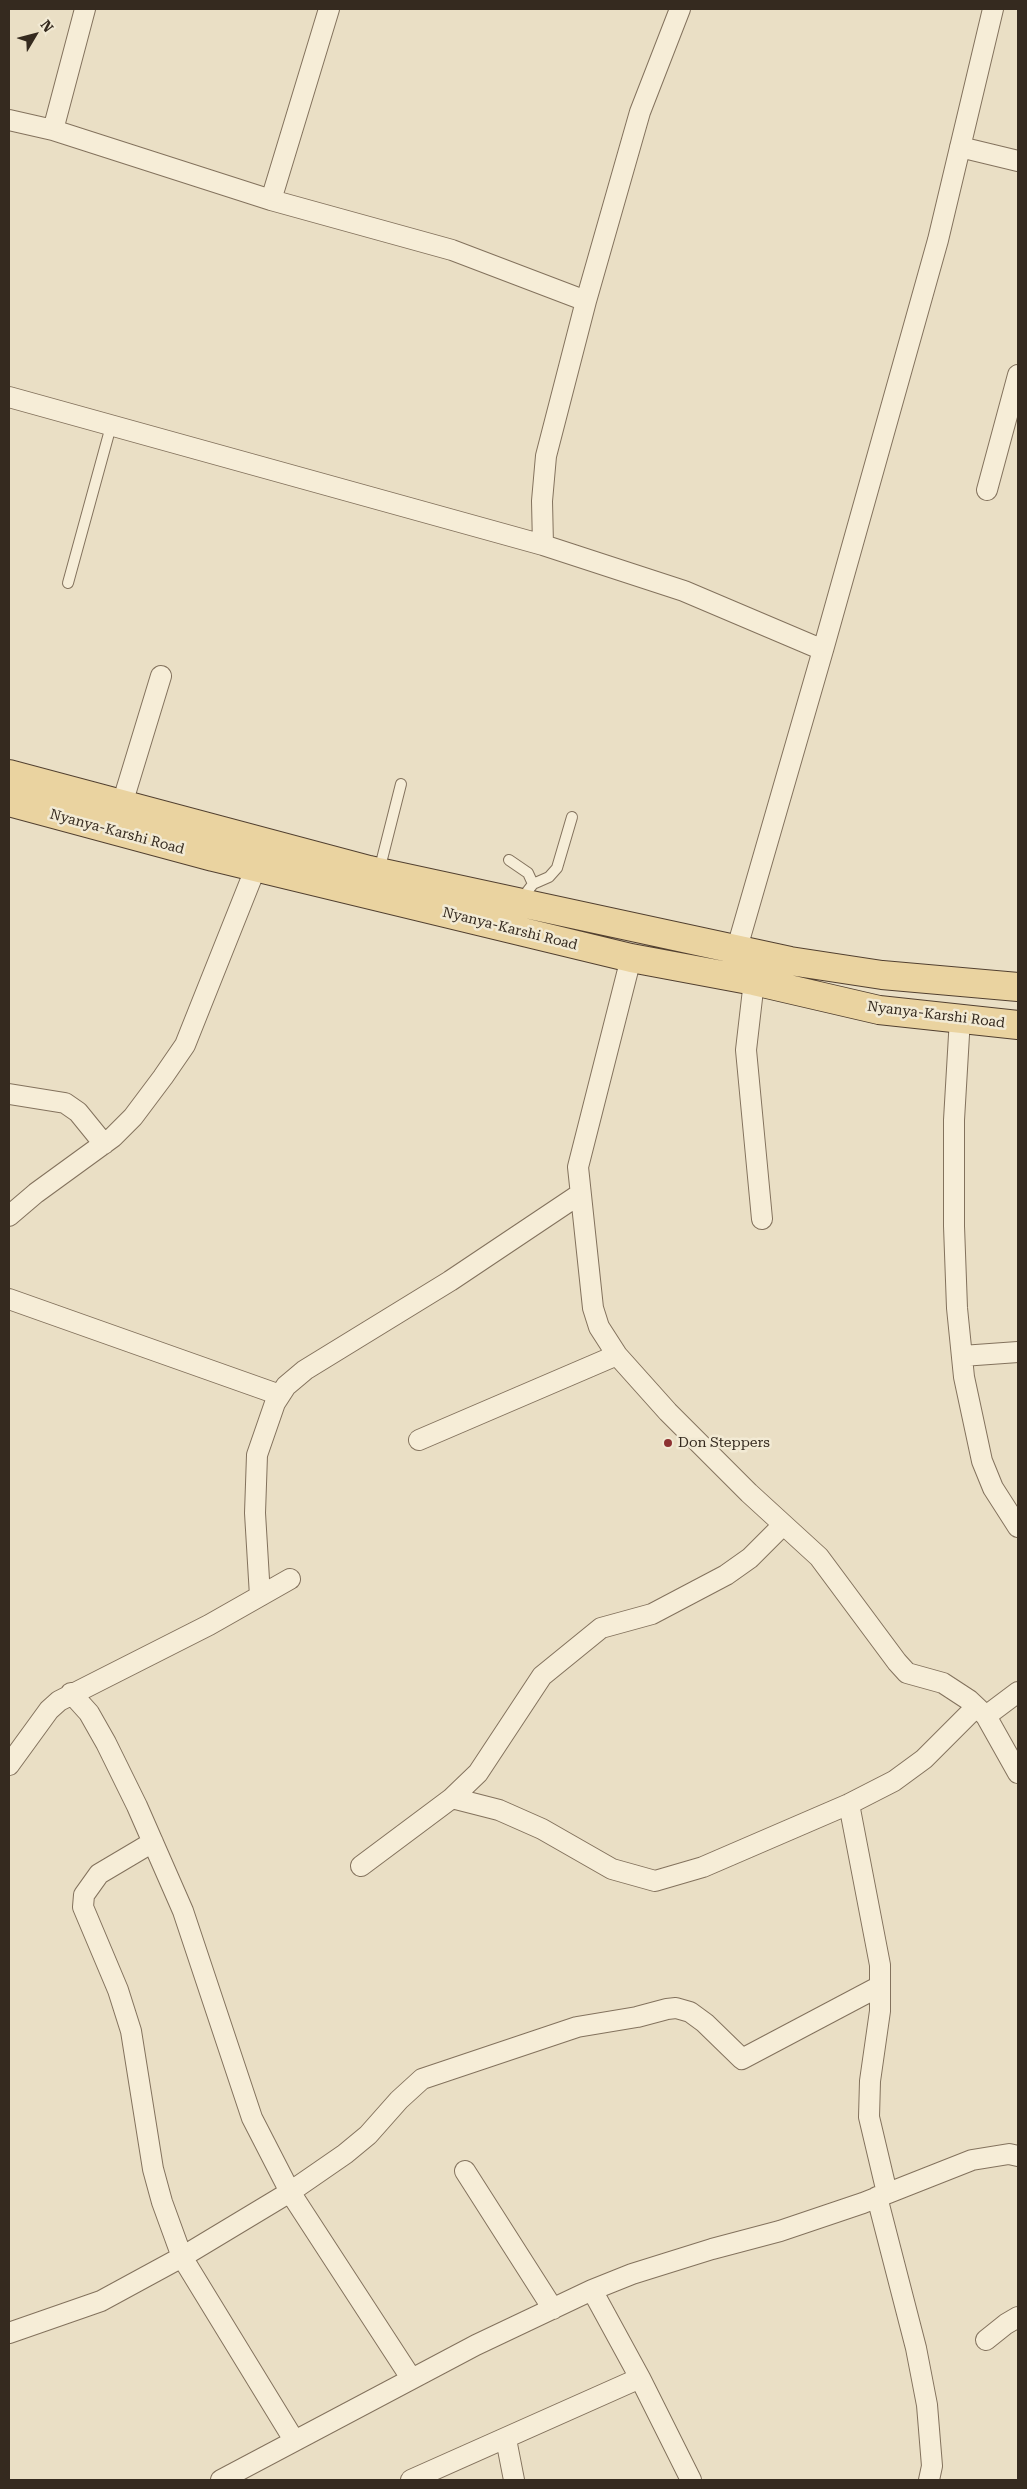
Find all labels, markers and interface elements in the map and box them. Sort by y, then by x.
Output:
north arrow [10,10,60,60]
text: N [37,17,57,35]
street label: Nyanya-Karshi Road [48,806,186,858]
street label: Nyanya-Karshi Road [441,904,579,954]
street label: Nyanya-Karshi Road [866,998,1006,1032]
place label: Don Steppers [678,1435,770,1451]
marker: Don Steppers [662,1437,674,1449]

